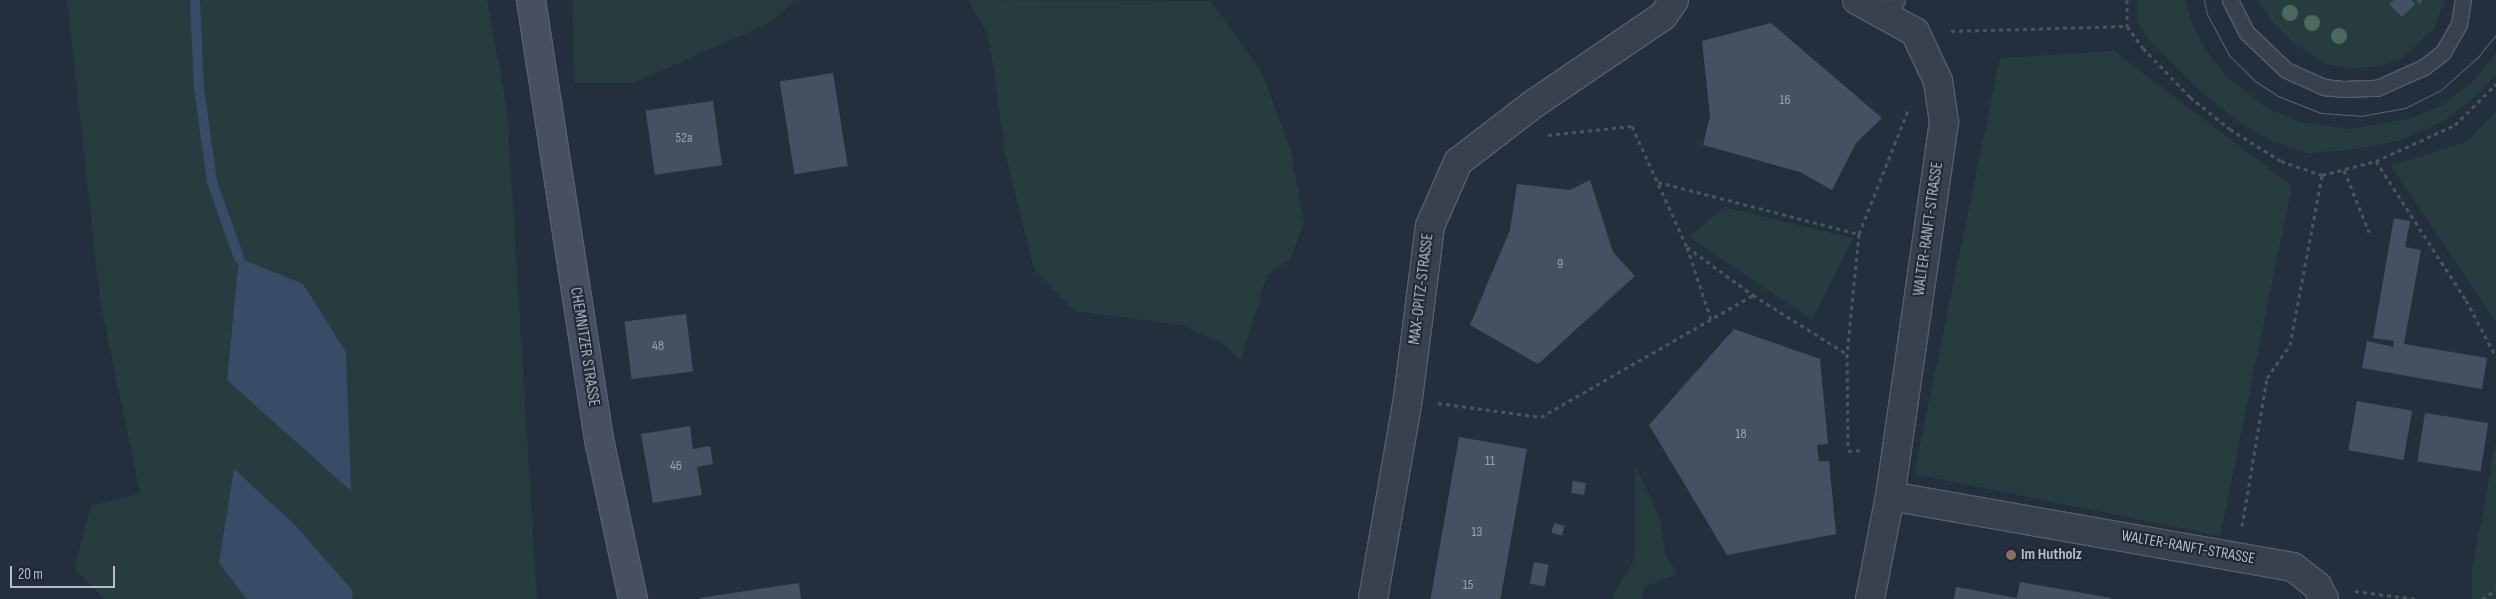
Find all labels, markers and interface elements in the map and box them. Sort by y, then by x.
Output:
house number: 16 [1779,92,1791,108]
house number: 52a [676,130,692,146]
street label: WALTER-RANFT-STRASSE [1910,161,1948,297]
street label: MAX-OPITZ-STRASSE [1406,232,1438,346]
house number: 9 [1557,256,1563,272]
street label: CHEMNITZER STRASSE [565,286,603,408]
house number: 48 [652,338,664,354]
house number: 18 [1735,426,1747,442]
house number: 11 [1485,453,1495,469]
house number: 46 [670,458,682,474]
house number: 13 [1472,524,1482,540]
street label: WALTER-RANFT-STRASSE [2120,527,2256,569]
place label: Im Hutholz [2021,545,2082,565]
marker: Im Hutholz [2005,549,2017,561]
scale bar [12,556,118,588]
text: 20 m [18,565,43,584]
house number: 15 [1463,577,1473,593]

